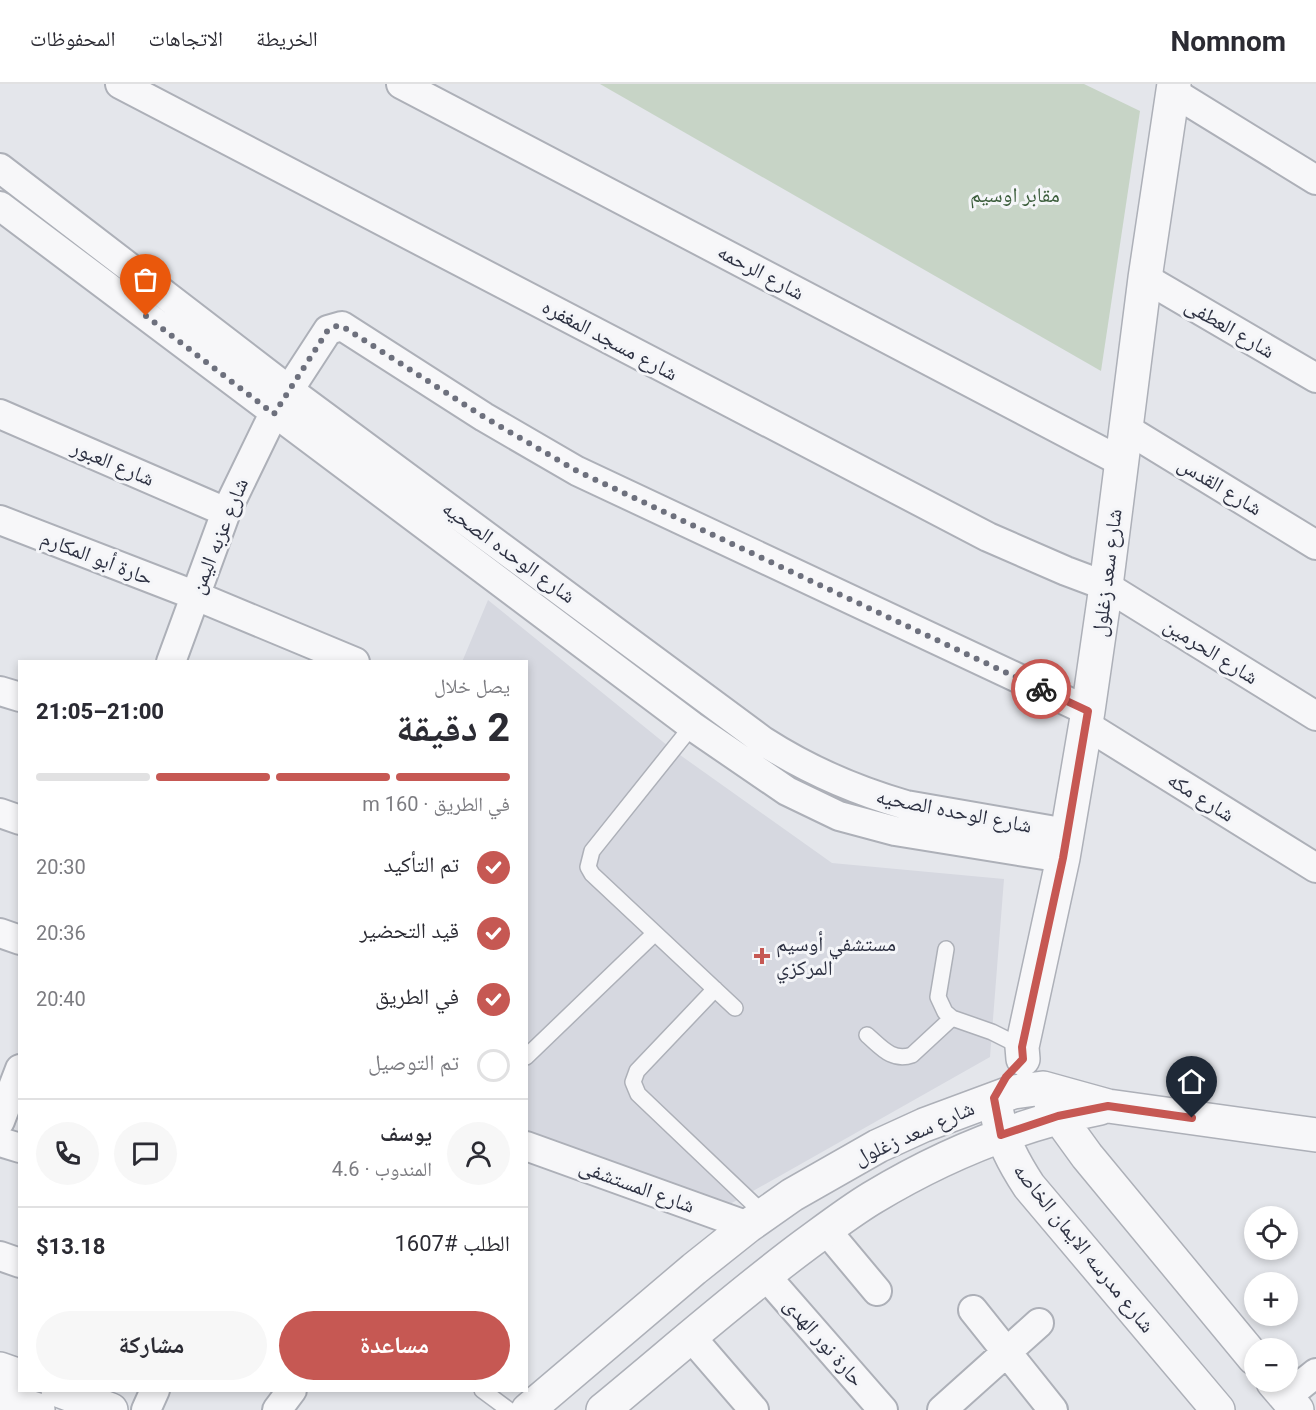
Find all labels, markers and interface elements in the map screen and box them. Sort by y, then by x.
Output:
text: Nomnom [1170,25,1286,58]
text: المحفوظات [30,27,115,51]
text: الاتجاهات [148,27,223,51]
text: الخريطة [256,27,318,51]
park label: مقابر اوسيم [970,183,1060,209]
street label: شارع الرحمه [713,239,808,306]
pin [120,254,171,316]
icon: bag [129,263,162,296]
street label: شارع العطفى [1181,293,1279,364]
street label: شارع مسجد المغفره [538,294,682,387]
street label: شارع العبور [67,434,158,492]
street label: شارع القدس [1173,452,1266,521]
street label: شارع عزبه اليمن [185,475,254,598]
street label: شارع الوحده الصحيه [437,496,580,609]
street label: شارع سعد زغلول [1087,508,1128,639]
street label: حارة أبو المكارم [37,525,157,592]
street label: شارع الحرمين [1159,613,1263,690]
courier [1011,659,1071,719]
icon: bike [1025,673,1058,706]
text: يصل خلال [434,674,510,698]
text: 21:00–21:05 [36,699,164,724]
text: 2 دقيقة [396,705,510,751]
street label: شارع مكه [1163,767,1239,828]
street label: شارع الوحده الصحيه [874,784,1034,839]
text: في الطريق · 160 m [362,792,510,816]
icon: check [477,851,510,884]
text: تم التأكيد [384,852,459,877]
text: 20:30 [36,855,86,879]
icon: check [477,917,510,950]
text: قيد التحضير [360,918,459,943]
text: 20:36 [36,921,86,945]
place label: مستشفي أوسيم المركزي [776,931,896,984]
marker: مستشفي أوسيم المركزي [753,947,771,965]
icon: check [477,983,510,1016]
text: في الطريق [375,984,459,1009]
text: 20:40 [36,987,86,1011]
text: تم التوصيل [368,1050,459,1075]
pin [1166,1056,1217,1118]
icon: home [1175,1065,1208,1098]
street label: شارع سعد زغلول [850,1096,978,1171]
text: يوسف [380,1121,432,1146]
button: phone [36,1122,99,1185]
button: chat [114,1122,177,1185]
button: person [447,1122,510,1185]
street label: شارع المستشفى [576,1154,698,1219]
text: المندوب · 4.6 [332,1157,432,1181]
street label: شارع مدرسه الايمان الخاصه [1008,1159,1160,1338]
map controls [1244,1206,1298,1392]
button: locate [1244,1206,1298,1260]
text: الطلب #1607 [394,1231,510,1256]
text: $13.18 [36,1234,106,1259]
button: + [1244,1272,1298,1326]
street label: حارة نور الهدى [779,1293,869,1391]
button: مشاركة [36,1311,267,1380]
button: مساعدة [279,1311,510,1380]
button: − [1244,1338,1298,1392]

